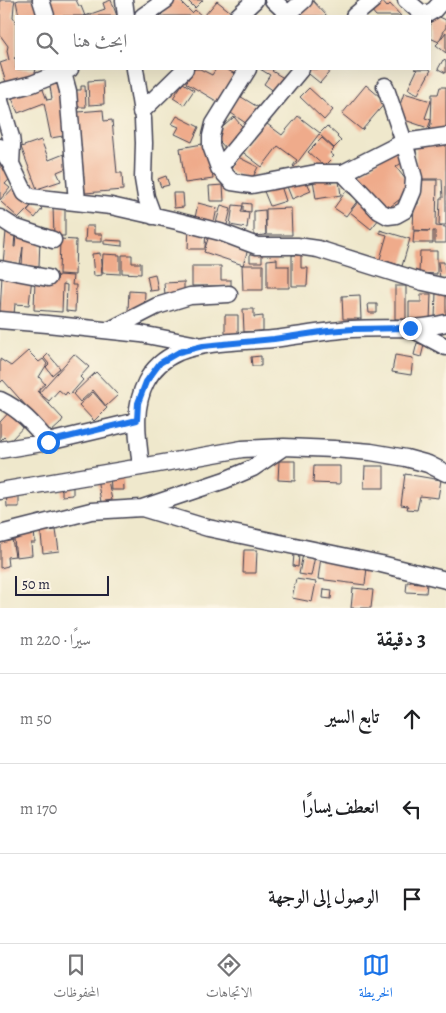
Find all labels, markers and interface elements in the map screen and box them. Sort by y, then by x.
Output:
search box [15,15,431,70]
text: ابحث هنا [73,28,127,54]
icon: search [33,29,61,57]
route end [399,317,422,340]
route start [37,431,60,454]
scale bar [15,573,109,596]
text: 50 m [22,575,50,594]
text: 3 دقيقة [377,625,426,653]
text: سيرًا · 220 m [20,629,91,651]
text: تابع السير [326,704,379,730]
icon: ahead [398,705,426,733]
text: 50 m [20,708,52,730]
text: انعطف يسارًا [302,794,379,820]
icon: left [398,795,426,823]
text: 170 m [20,798,57,820]
text: الوصول إلى الوجهة [268,884,379,910]
icon: arrive [398,885,426,913]
tab: المحفوظات [53,951,99,1006]
tab: الاتجاهات [206,951,252,1006]
tab: الخريطة [359,951,393,1006]

